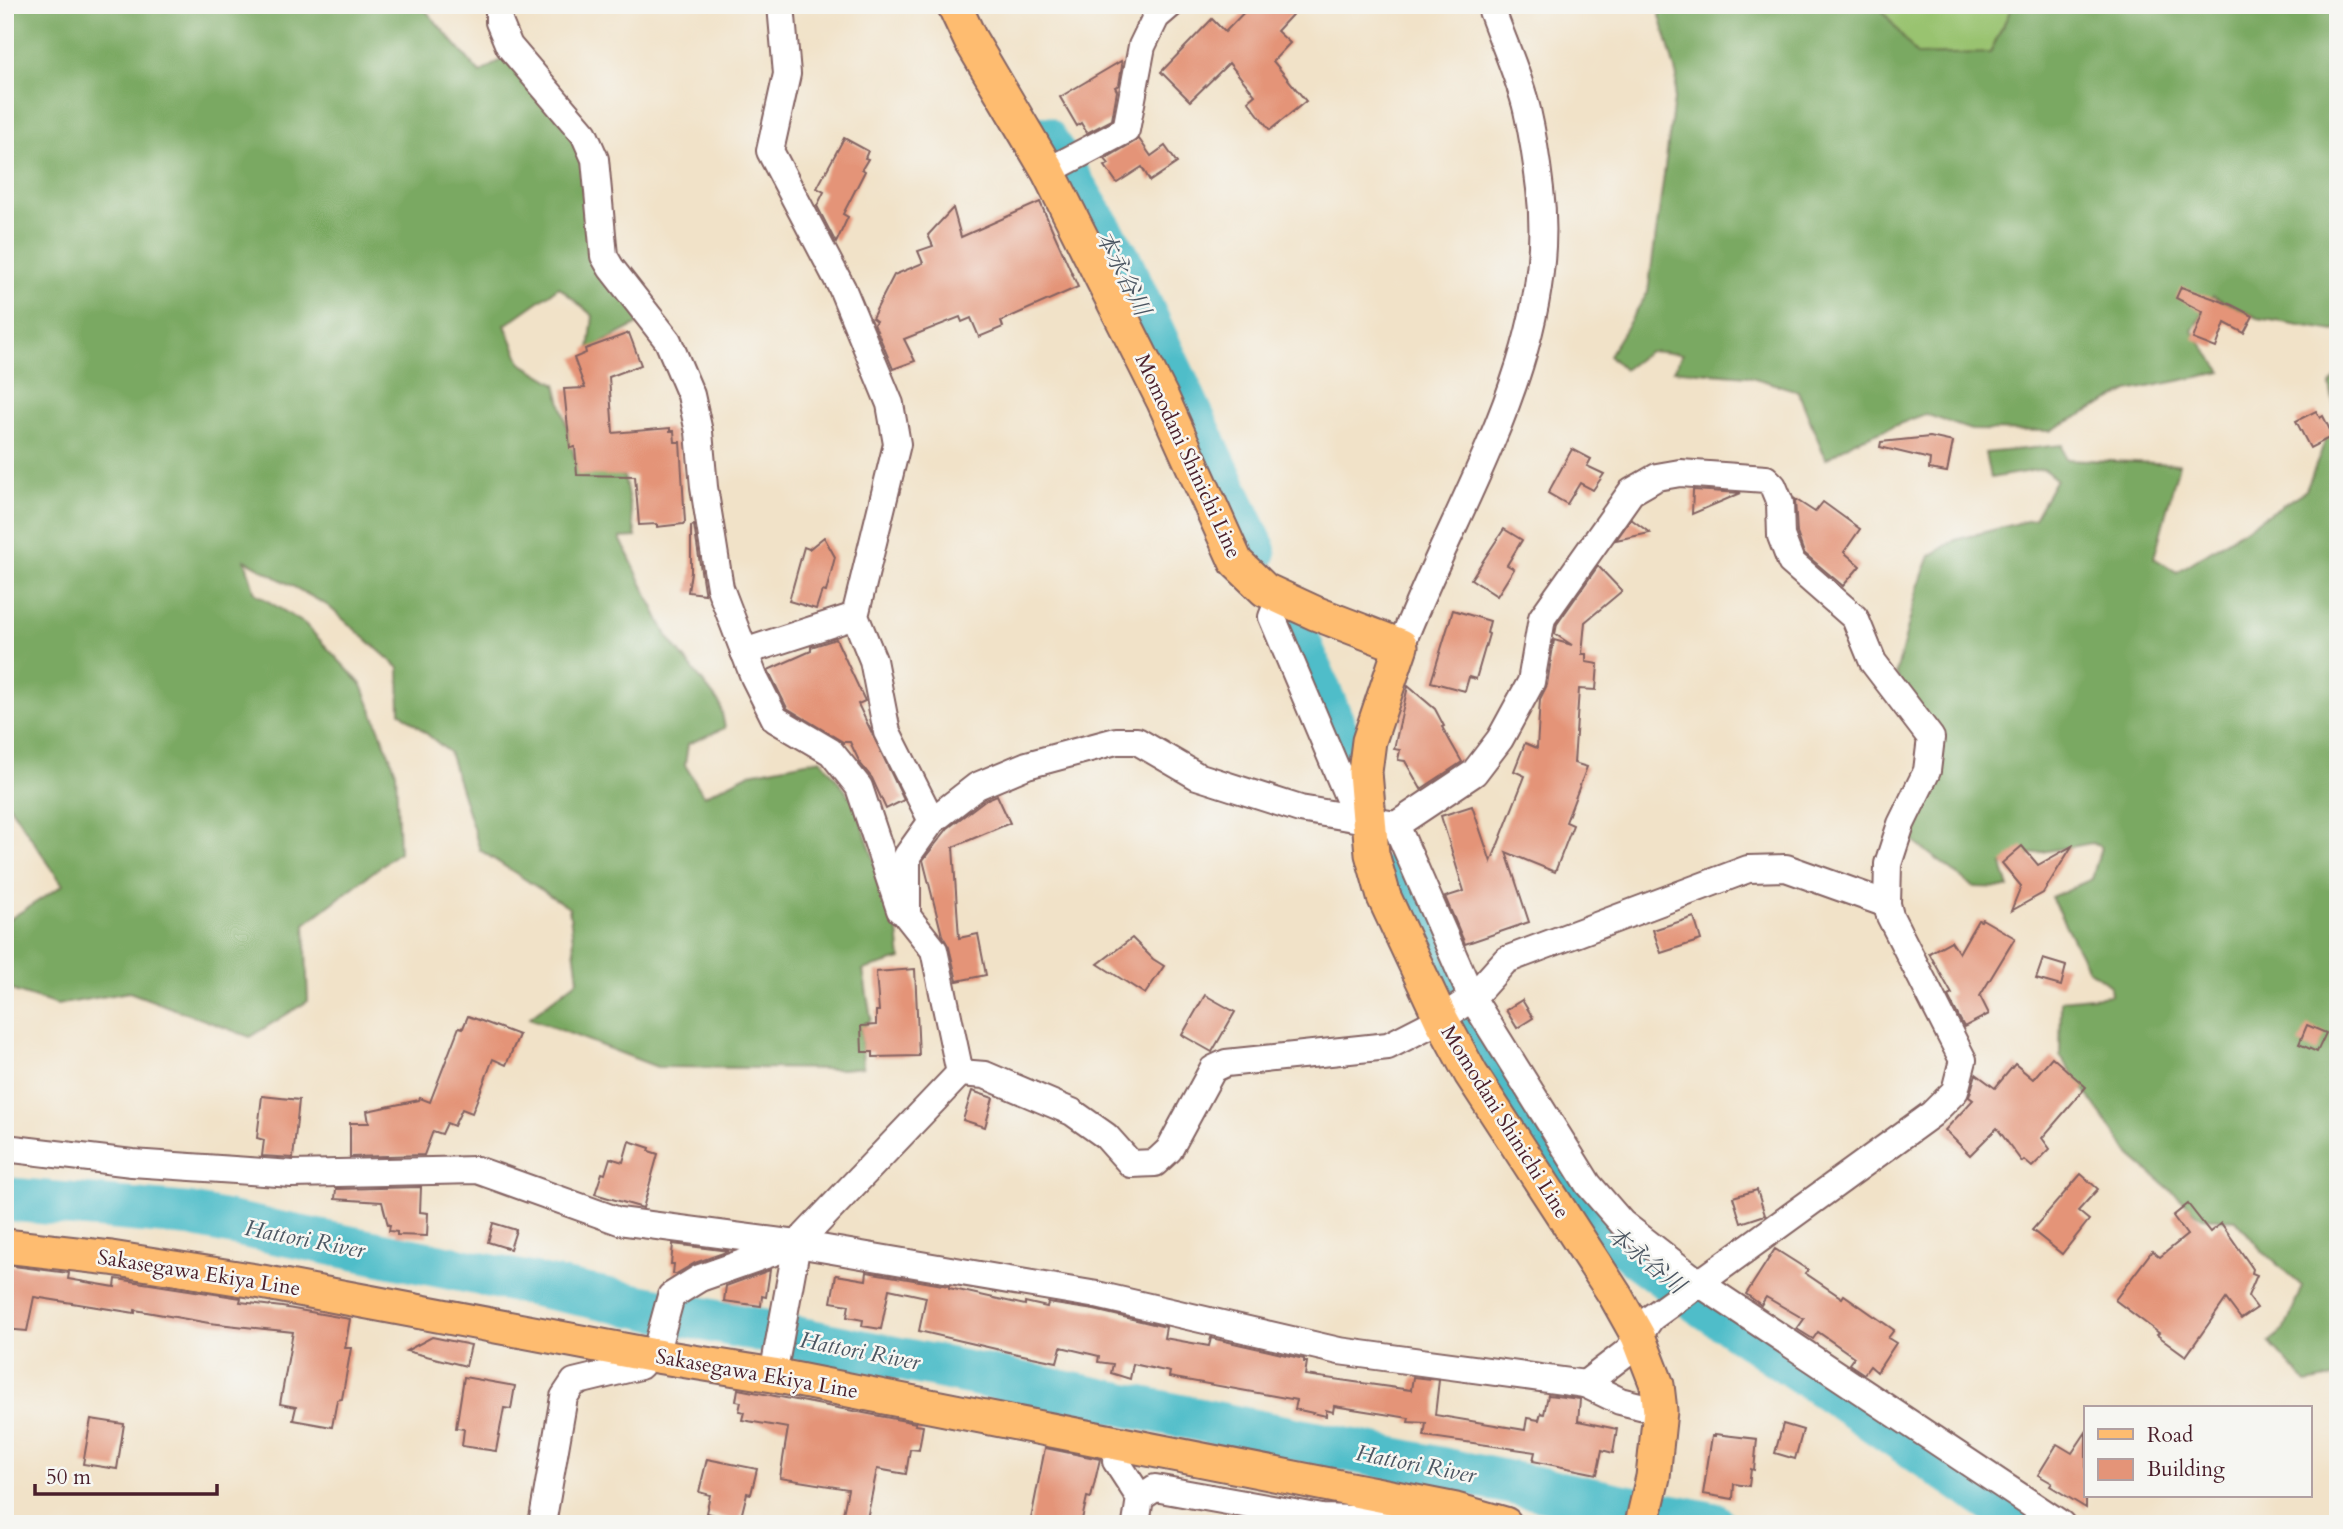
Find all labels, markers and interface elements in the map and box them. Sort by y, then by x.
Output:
water label: 本永谷川 [1088,225,1159,324]
street label: Momodani Shinichi Line [1128,349,1248,563]
street label: Momodani Shinichi Line [1434,1020,1576,1224]
water label: Hattori River [242,1212,369,1266]
water label: 本永谷川 [1600,1219,1694,1303]
street label: Sakasegawa Ekiya Line [96,1243,302,1303]
water label: Hattori River [797,1324,924,1378]
street label: Sakasegawa Ekiya Line [654,1342,860,1406]
legend [2084,1406,2312,1498]
text: Road [2147,1421,2193,1450]
water label: Hattori River [1353,1437,1480,1491]
scale bar [35,1452,217,1496]
text: Building [2147,1455,2225,1484]
text: 50 m [46,1463,91,1492]

